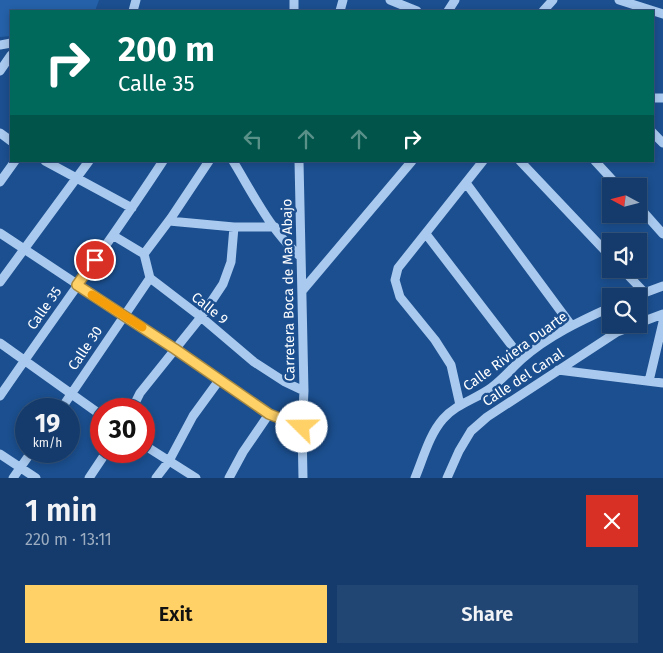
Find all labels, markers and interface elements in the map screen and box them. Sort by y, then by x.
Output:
text: 200 m [118,28,215,70]
icon: right [35,30,100,95]
text: Calle 35 [118,70,194,97]
icon: left [239,125,267,153]
icon: ahead [292,125,320,153]
icon: ahead [345,125,373,153]
icon: right [398,125,426,153]
north arrow [602,178,648,222]
map controls [602,178,647,333]
street label: Carretera Boca de Mao Abajo [278,199,299,381]
button: sound [602,233,647,278]
pin [74,239,116,281]
icon: arrive [81,246,109,274]
street label: Calle 35 [23,283,65,333]
button: search [602,288,647,333]
street label: Calle 9 [188,289,231,328]
street label: Calle Riviera Duarte [460,308,571,395]
street label: Calle 30 [65,323,106,374]
street label: Calle del Canal [479,345,567,410]
speed limit sign: 30 [90,398,155,463]
position arrow [275,400,327,452]
text: 19 [35,409,60,439]
text: km/h [33,436,62,450]
text: 1 min [25,493,97,529]
button: close [586,495,638,547]
text: 220 m · 13:11 [25,530,112,549]
button: Exit [25,585,327,643]
button: Share [337,585,638,643]

